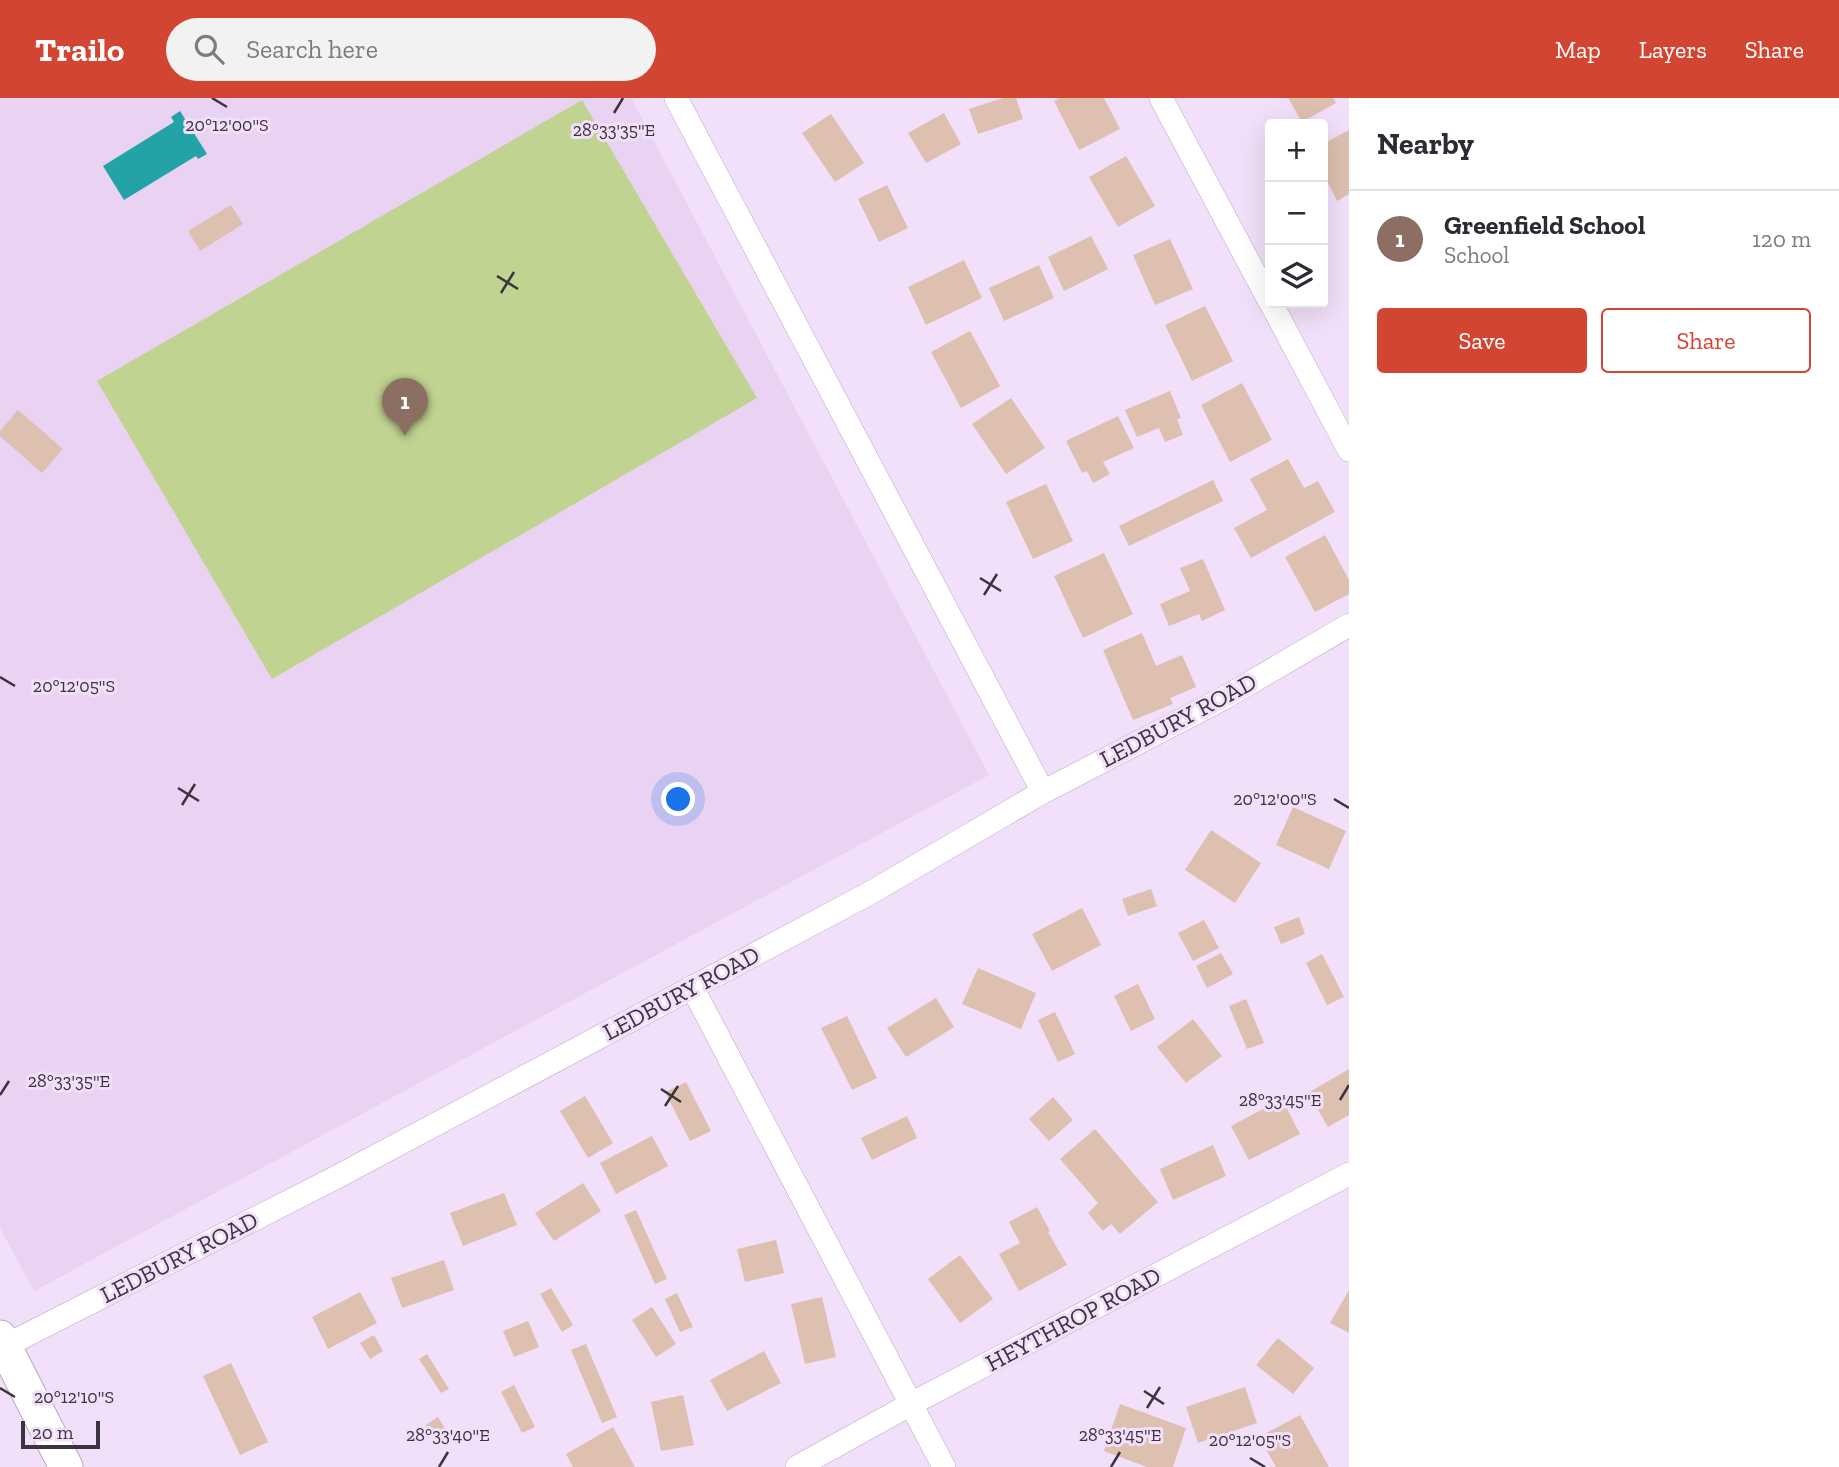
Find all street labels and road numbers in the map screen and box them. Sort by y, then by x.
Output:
street label: LEDBURY ROAD [1095,667,1261,773]
street label: LEDBURY ROAD [598,940,764,1046]
street label: LEDBURY ROAD [95,1205,263,1309]
street label: HEYTHROP ROAD [980,1261,1166,1377]

